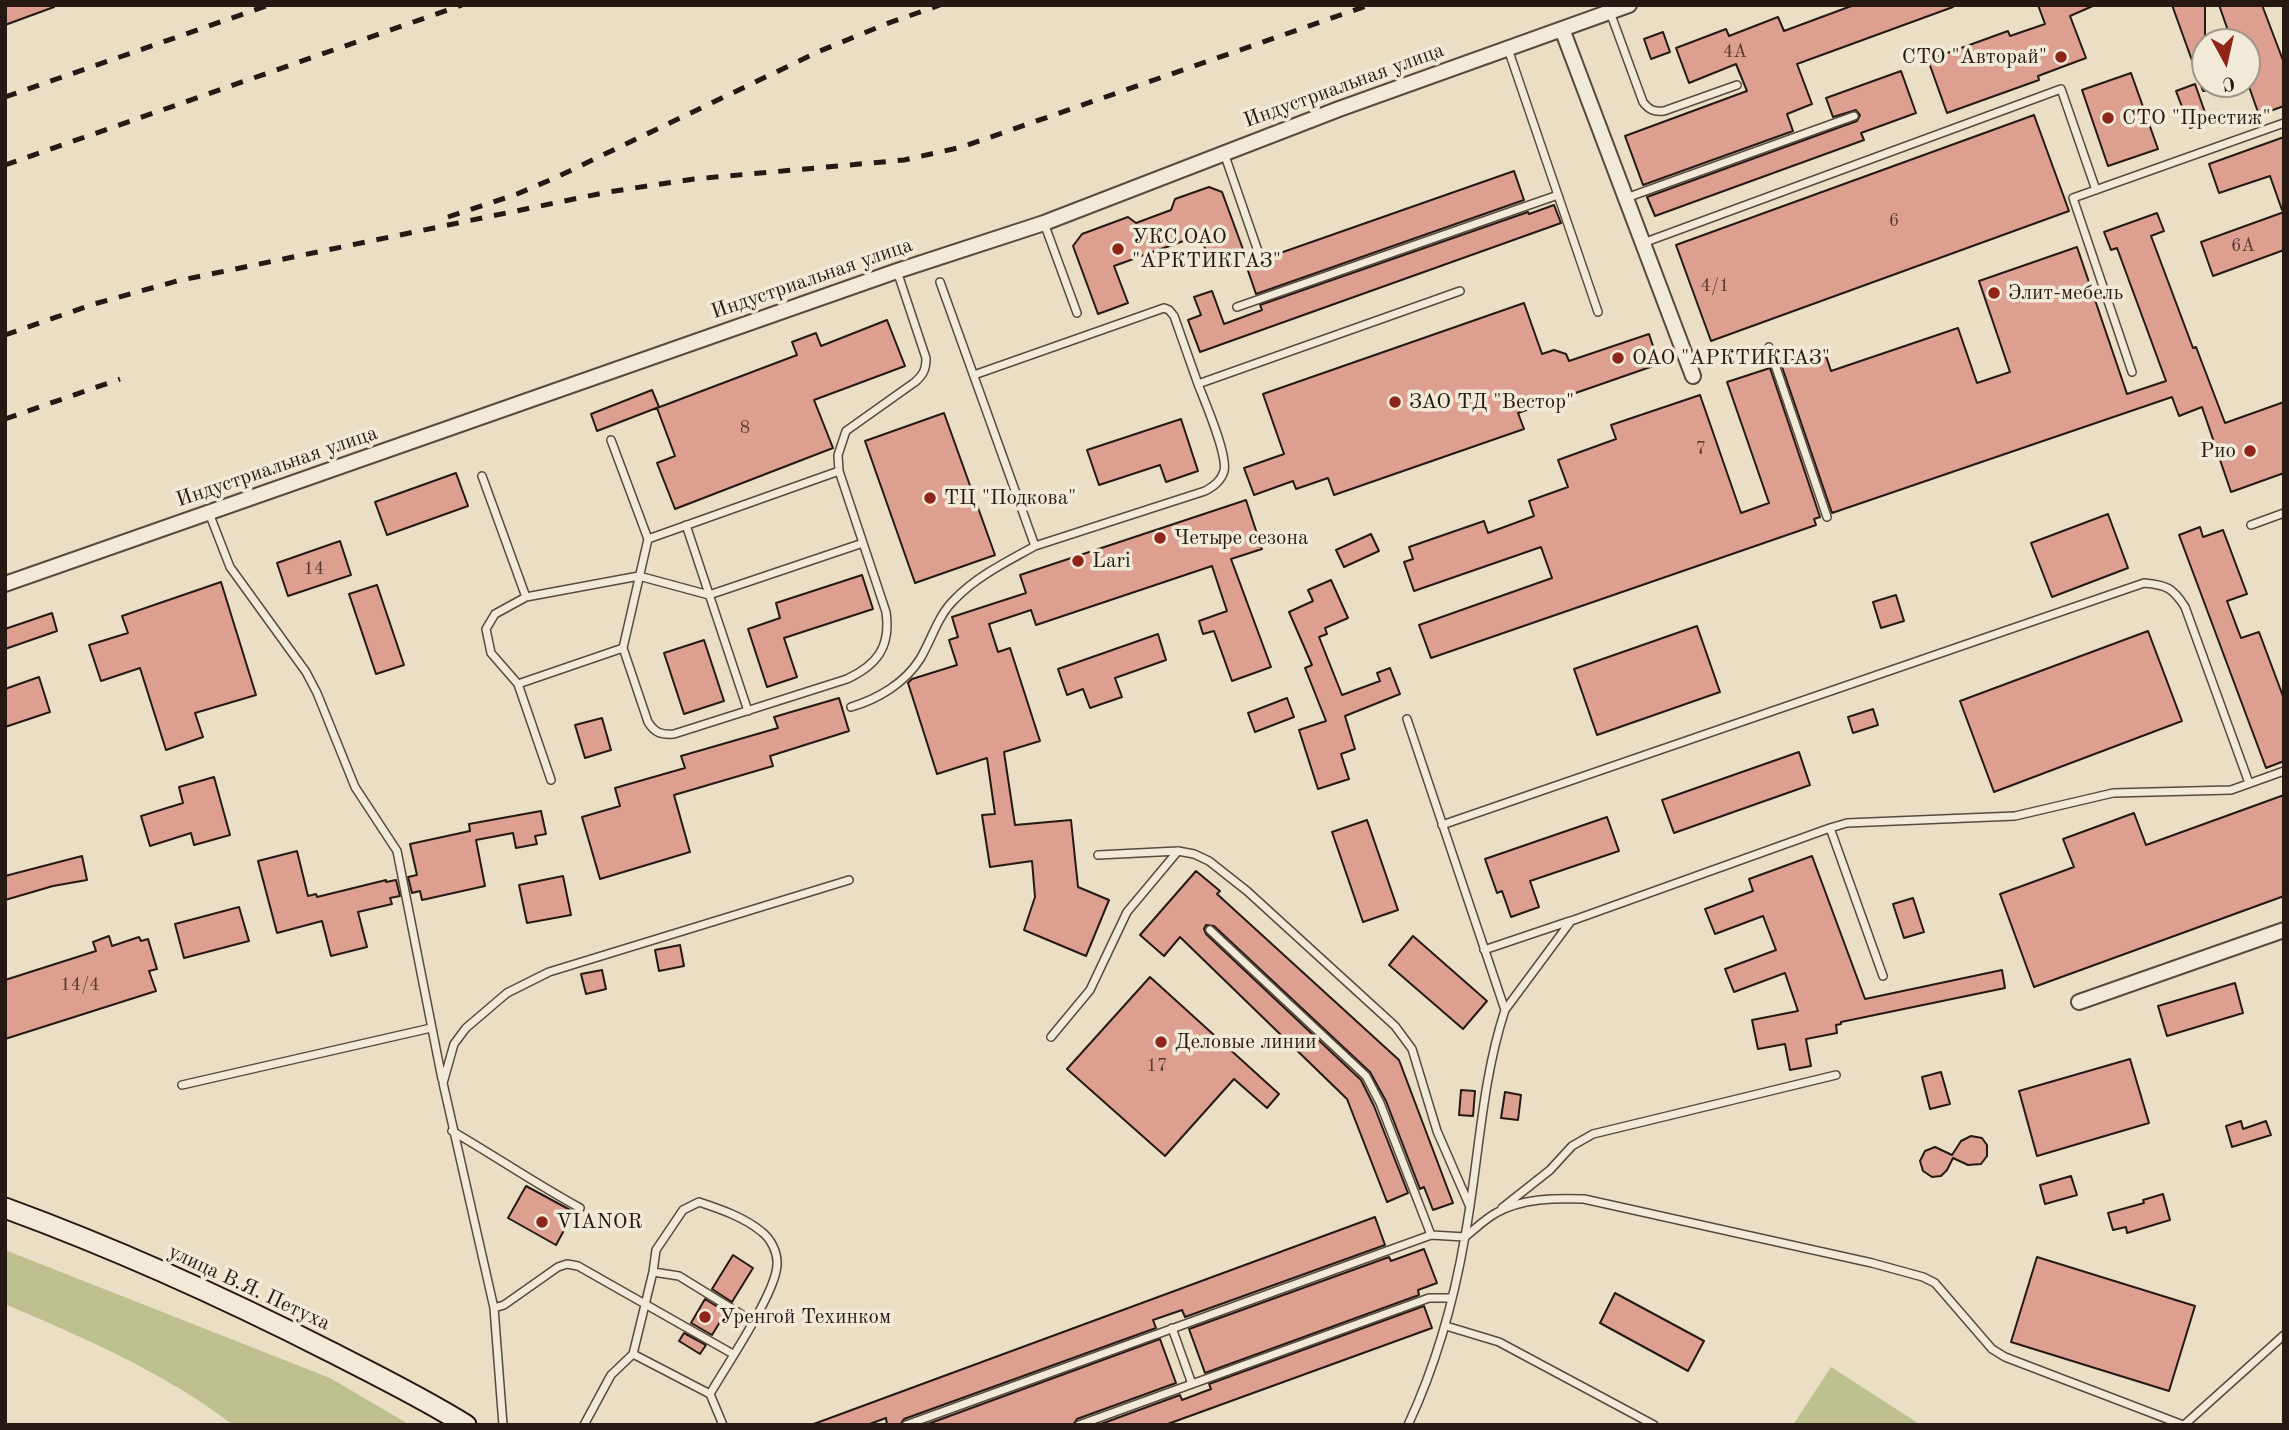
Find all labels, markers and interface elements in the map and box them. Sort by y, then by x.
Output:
north arrow [2191,28,2261,98]
street label: Индустриальная улица [1240,38,1448,134]
house number: 4А [1723,41,1747,63]
place label: СТО "Авторай" [1902,44,2047,70]
marker: СТО "Авторай" [2053,49,2069,65]
text: С [2221,72,2236,93]
place label: СТО "Престиж" [2122,105,2271,131]
marker: СТО "Престиж" [2100,110,2116,126]
house number: 6 [1889,210,1899,232]
place label: УКС ОАО "АРКТИКГАЗ" [1132,224,1281,274]
street label: Индустриальная улица [708,233,916,325]
house number: 6А [2231,235,2255,257]
marker: УКС ОАО "АРКТИКГАЗ" [1110,241,1126,257]
house number: 4/1 [1701,275,1729,297]
place label: Элит-мебель [2008,280,2123,306]
marker: Элит-мебель [1986,285,2002,301]
place label: ОАО "АРКТИКГАЗ" [1632,345,1830,371]
marker: ОАО "АРКТИКГАЗ" [1610,350,1626,366]
place label: ЗАО ТД "Вестор" [1409,389,1574,415]
marker: ЗАО ТД "Вестор" [1387,394,1403,410]
house number: 8 [740,417,750,439]
street label: Индустриальная улица [173,421,381,513]
house number: 7 [1696,438,1706,460]
place label: Рио [2200,438,2236,464]
marker: Рио [2242,443,2258,459]
place label: ТЦ "Подкова" [944,485,1076,511]
marker: ТЦ "Подкова" [922,490,938,506]
place label: Четыре сезона [1174,525,1308,551]
marker: Четыре сезона [1152,530,1168,546]
place label: Lari [1092,548,1131,574]
marker: Lari [1070,553,1086,569]
house number: 14 [304,558,324,580]
house number: 14/4 [60,974,100,996]
place label: Деловые линии [1175,1029,1317,1055]
marker: Деловые линии [1153,1034,1169,1050]
house number: 17 [1147,1055,1167,1077]
place label: VIANOR [556,1209,642,1235]
marker: VIANOR [534,1214,550,1230]
street label: улица В.Я. Петуха [164,1239,334,1337]
place label: Уренгой Техинком [719,1304,891,1330]
marker: Уренгой Техинком [697,1309,713,1325]

